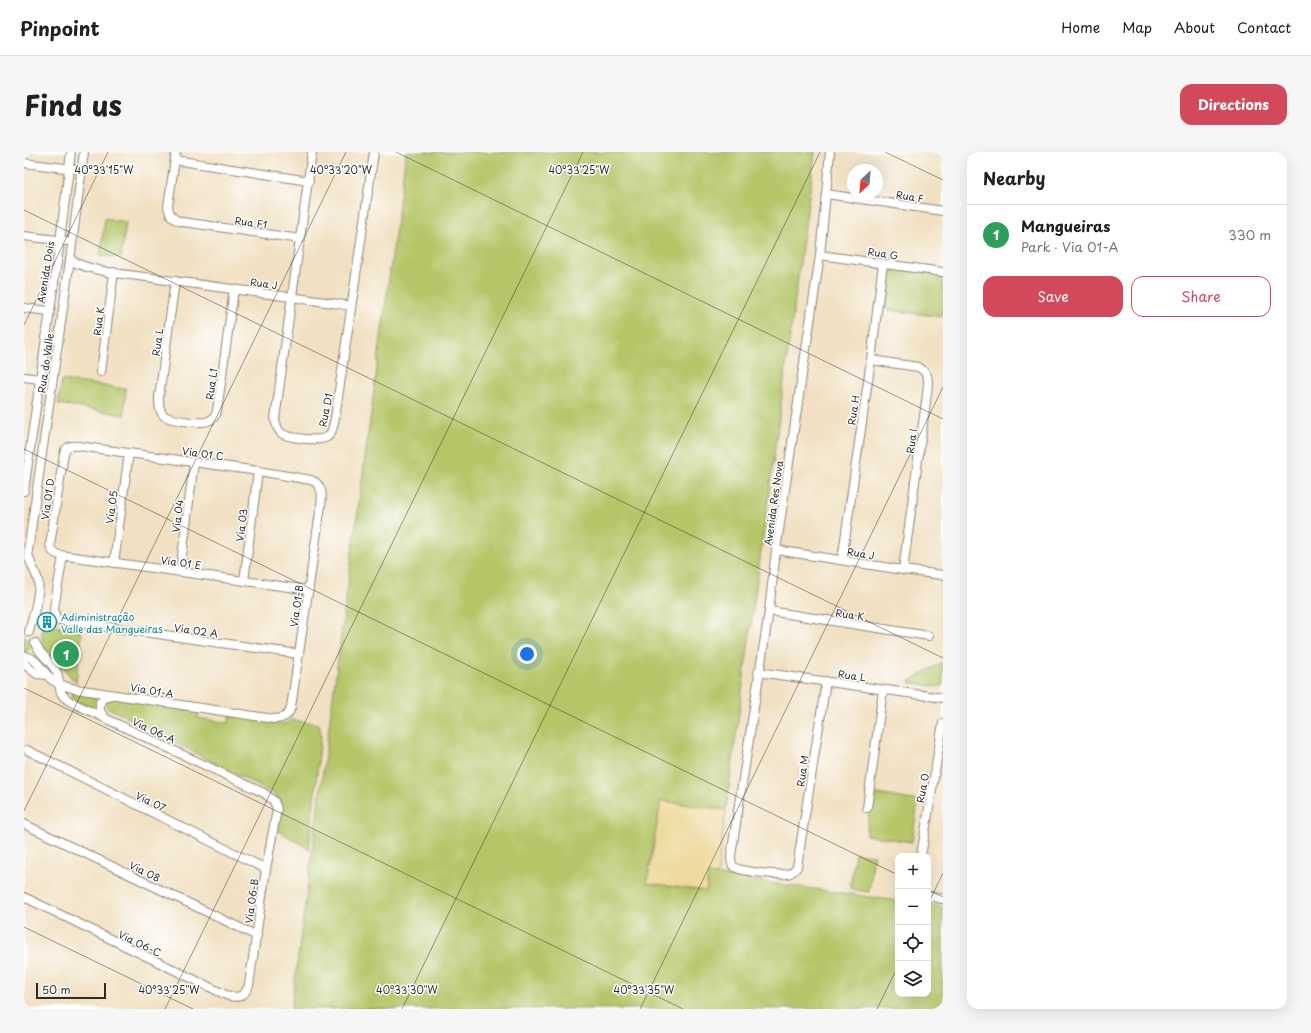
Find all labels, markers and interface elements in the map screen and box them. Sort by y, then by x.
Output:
text: Pinpoint [20,14,100,42]
text: Home [1061,17,1100,38]
text: Map [1122,17,1152,38]
text: About [1174,17,1215,38]
text: Contact [1237,17,1291,38]
text: Find us [24,83,122,126]
button: Directions [1180,84,1287,125]
text: 40°33'15"W [75,162,134,177]
text: 40°33'20"W [310,162,373,177]
text: 40°33'25"W [548,162,610,177]
north arrow [847,164,883,200]
text: Nearby [983,165,1045,191]
street label: Rua F [895,186,925,206]
street label: Rua F1 [234,212,268,232]
text: Mangueiras [1021,214,1110,237]
text: 1 [993,225,999,244]
text: 330 m [1228,225,1271,244]
text: Park · Via 01-A [1021,237,1119,256]
street label: Avenida Dois [33,239,57,304]
street label: Rua G [867,243,899,263]
street label: Rua J [249,274,279,292]
button: Save [983,276,1123,317]
button: Share [1131,276,1271,317]
street label: Rua K [89,306,107,336]
street label: Rua L [148,327,166,357]
street label: Rua do Valle [33,332,57,394]
street label: Rua L1 [201,367,221,401]
street label: Rua D1 [314,392,336,428]
street label: Rua H [843,394,863,426]
street label: Rua I [902,428,920,454]
street label: Via 01 C [181,443,225,463]
street label: Avenida Res Nova [760,459,786,546]
street label: Via 01 D [37,477,57,521]
street label: Via 05 [101,489,121,525]
street label: Via 04 [168,498,187,533]
street label: Via 03 [232,508,250,542]
street label: Rua J [846,543,876,563]
street label: Via 01 E [160,552,202,572]
street label: Via 01-B [286,584,306,628]
street label: Rua K [835,605,865,623]
place label: Adiministração Valle das Mangueiras [61,609,163,636]
building icon: Adiministração Valle das Mangueiras [36,611,58,633]
street label: Via 02 A [173,619,219,641]
pin: 1 [53,639,79,669]
your location [517,644,537,664]
street label: Rua L [837,666,867,684]
street label: Via 01-A [129,679,175,701]
street label: Via 06-A [130,713,178,747]
street label: Rua M [792,754,812,788]
street label: Rua O [912,772,932,804]
street label: Via 07 [133,787,169,815]
map controls [895,853,931,997]
button: + [895,853,931,889]
street label: Via 08 [127,857,163,885]
street label: Via 06-B [240,877,262,924]
button: − [895,889,931,925]
button: locate [895,925,931,961]
street label: Via 06-C [116,926,164,960]
button: layers [895,961,931,997]
scale bar [36,981,106,1000]
text: 50 m [42,981,71,998]
text: 40°33'25"W [138,982,200,997]
text: 40°33'30"W [376,982,439,997]
text: 40°33'35"W [614,982,675,997]

